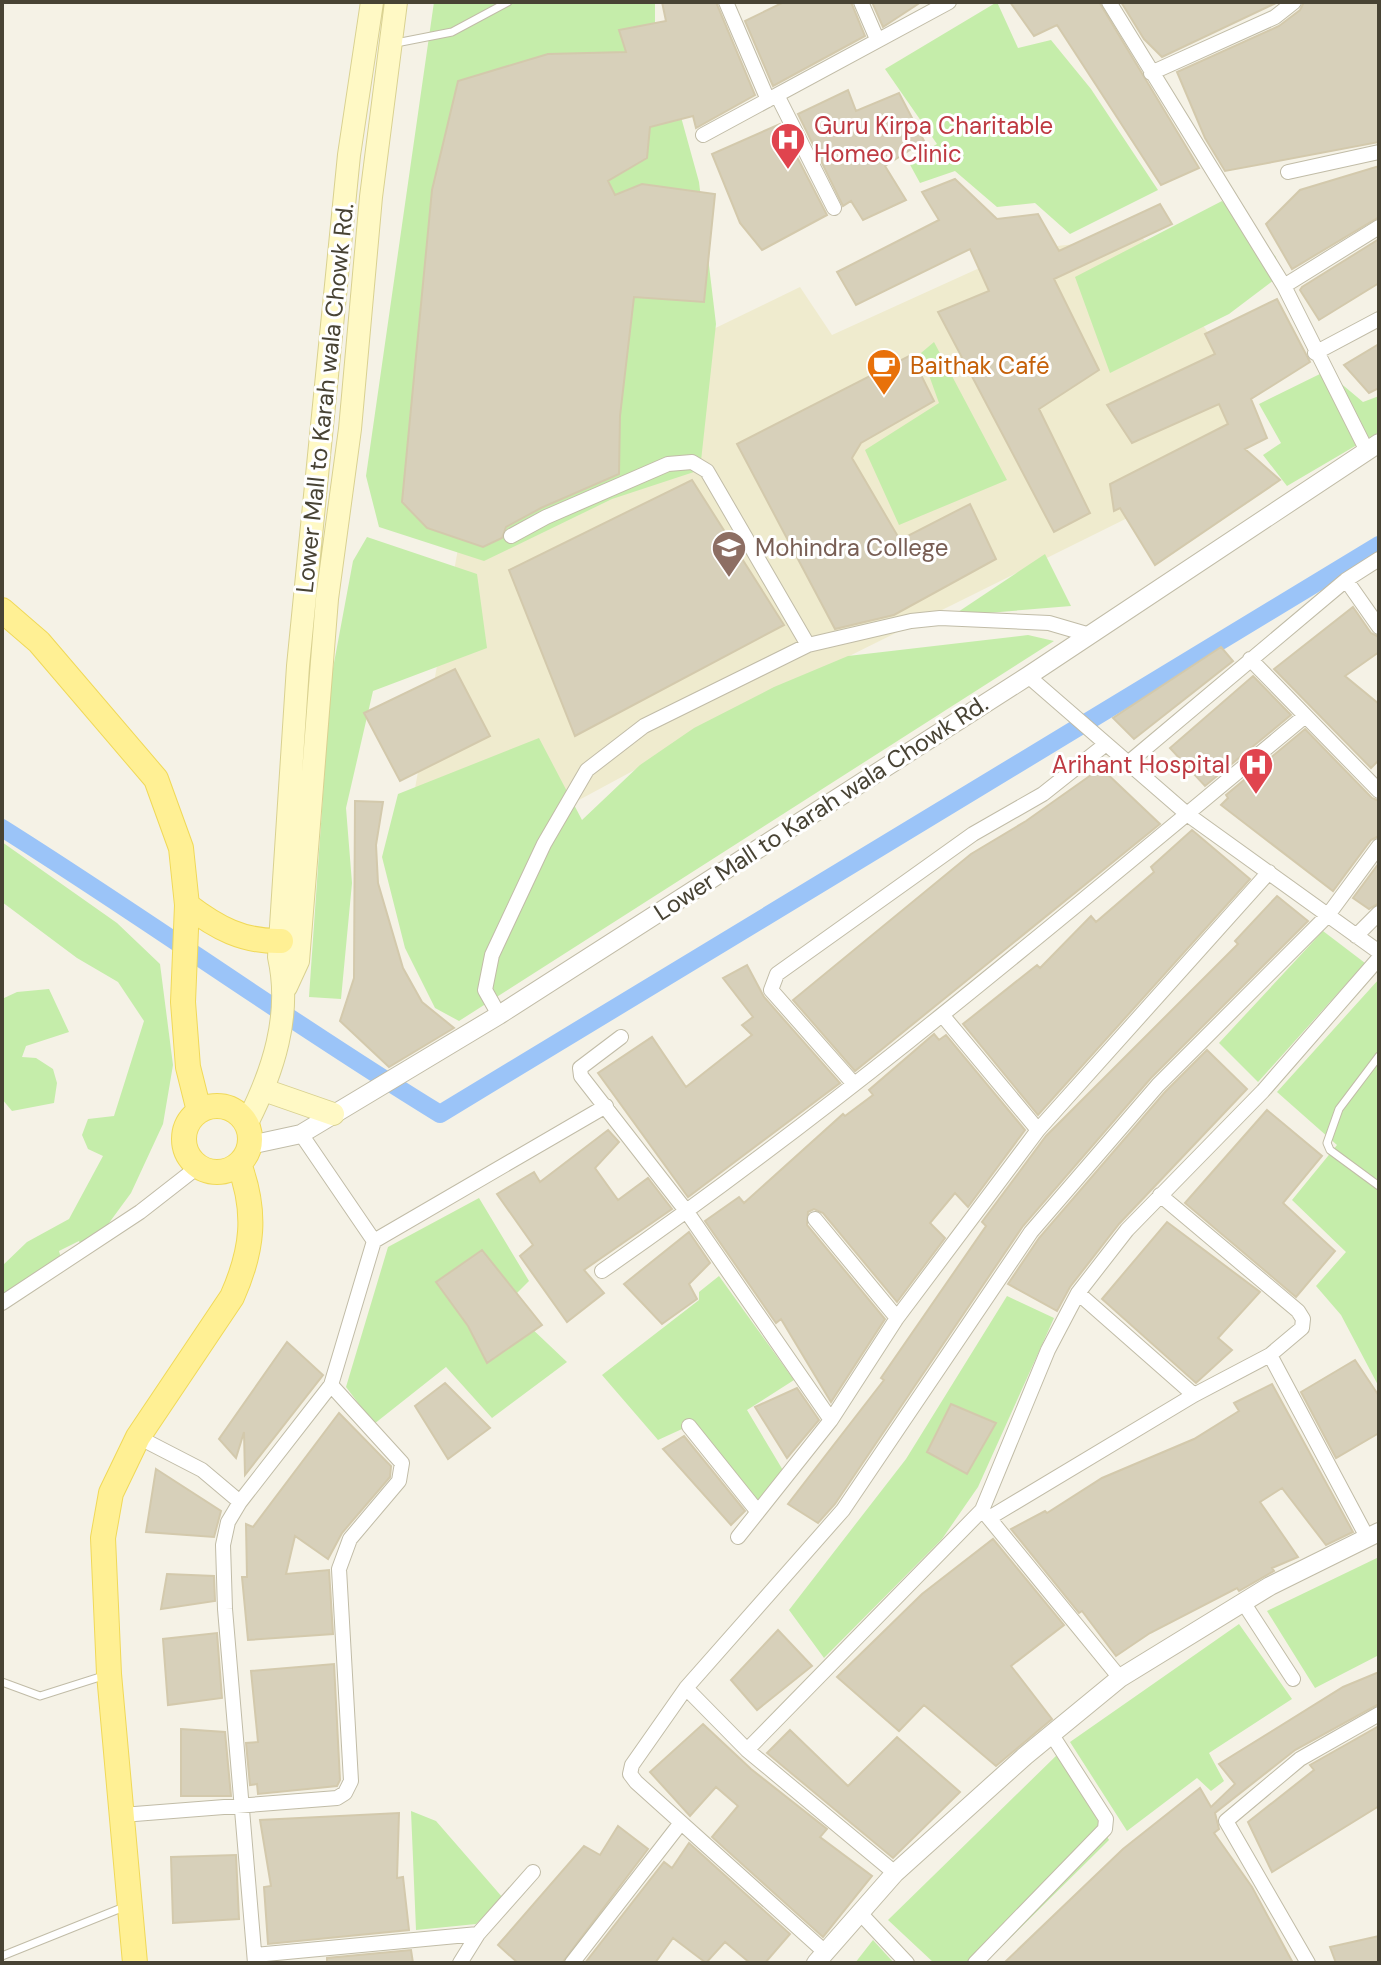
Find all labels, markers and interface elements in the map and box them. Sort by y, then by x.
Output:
place label: Guru Kirpa Charitable Homeo Clinic [814,110,1053,169]
hospital icon: Guru Kirpa Charitable Homeo Clinic [769,121,807,171]
street label: Lower Mall to Karah wala Chowk Rd. [289,201,360,594]
cafe icon: Baithak Café [865,347,903,397]
place label: Baithak Café [910,350,1050,381]
school or university icon: Mohindra College [710,529,748,579]
place label: Mohindra College [755,532,948,563]
street label: Lower Mall to Karah wala Chowk Rd. [648,688,994,927]
hospital icon: Arihant Hospital [1237,746,1275,796]
place label: Arihant Hospital [1052,749,1230,780]

